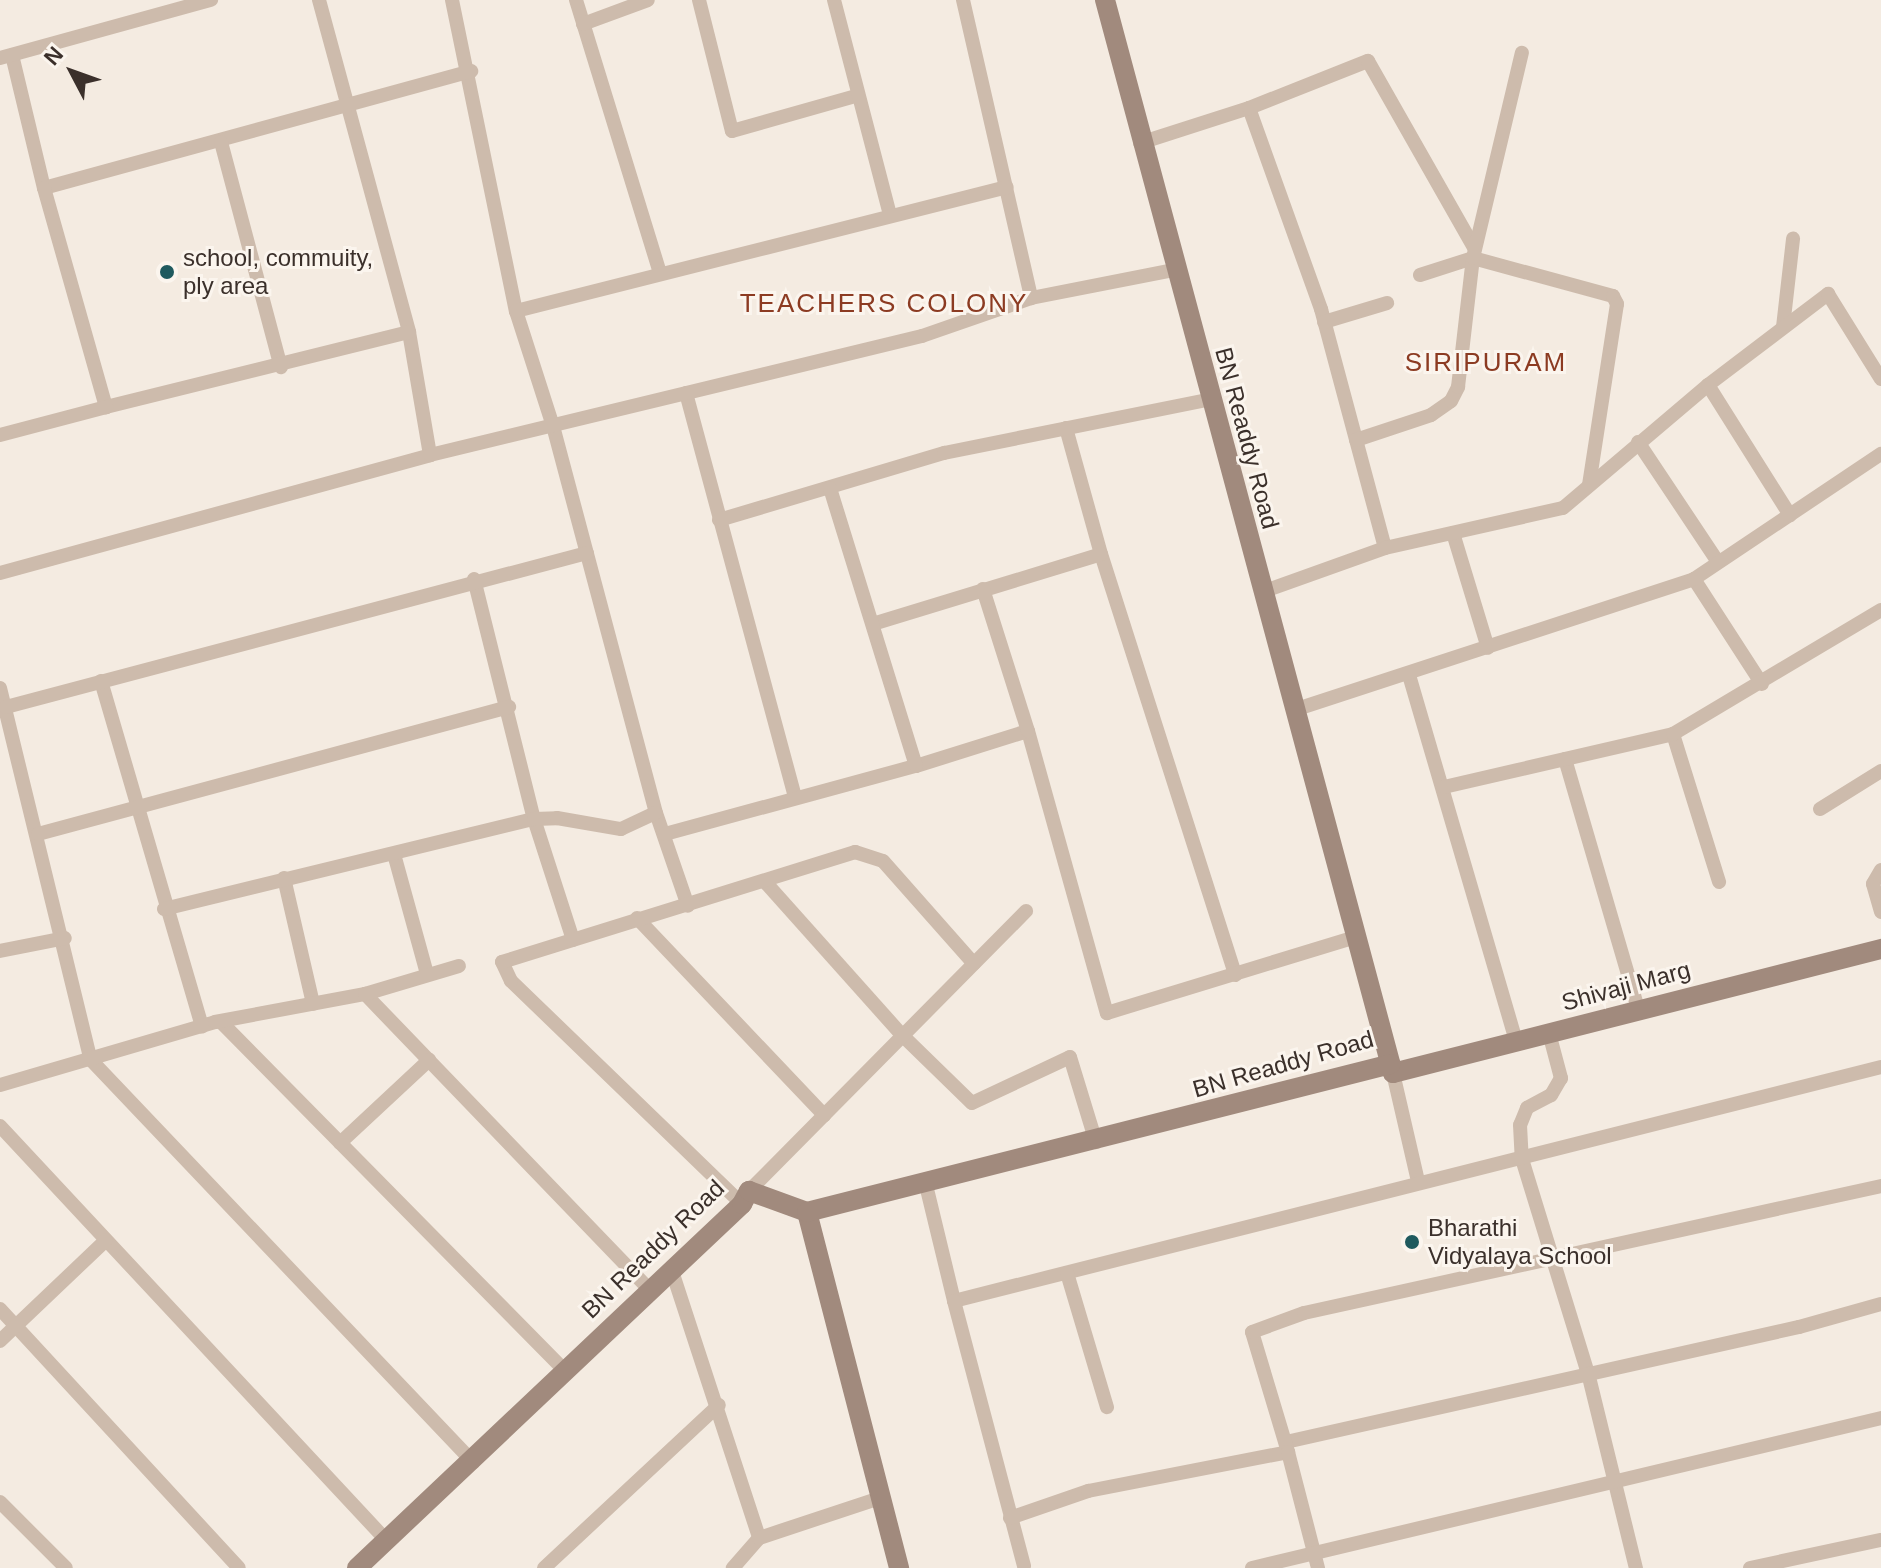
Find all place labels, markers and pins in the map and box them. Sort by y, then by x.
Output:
place label: school, commuity, ply area [183,244,373,300]
marker: school, commuity, ply area [158,263,176,281]
place label: Bharathi Vidyalaya School [1428,1214,1612,1270]
marker: Bharathi Vidyalaya School [1403,1233,1421,1251]

